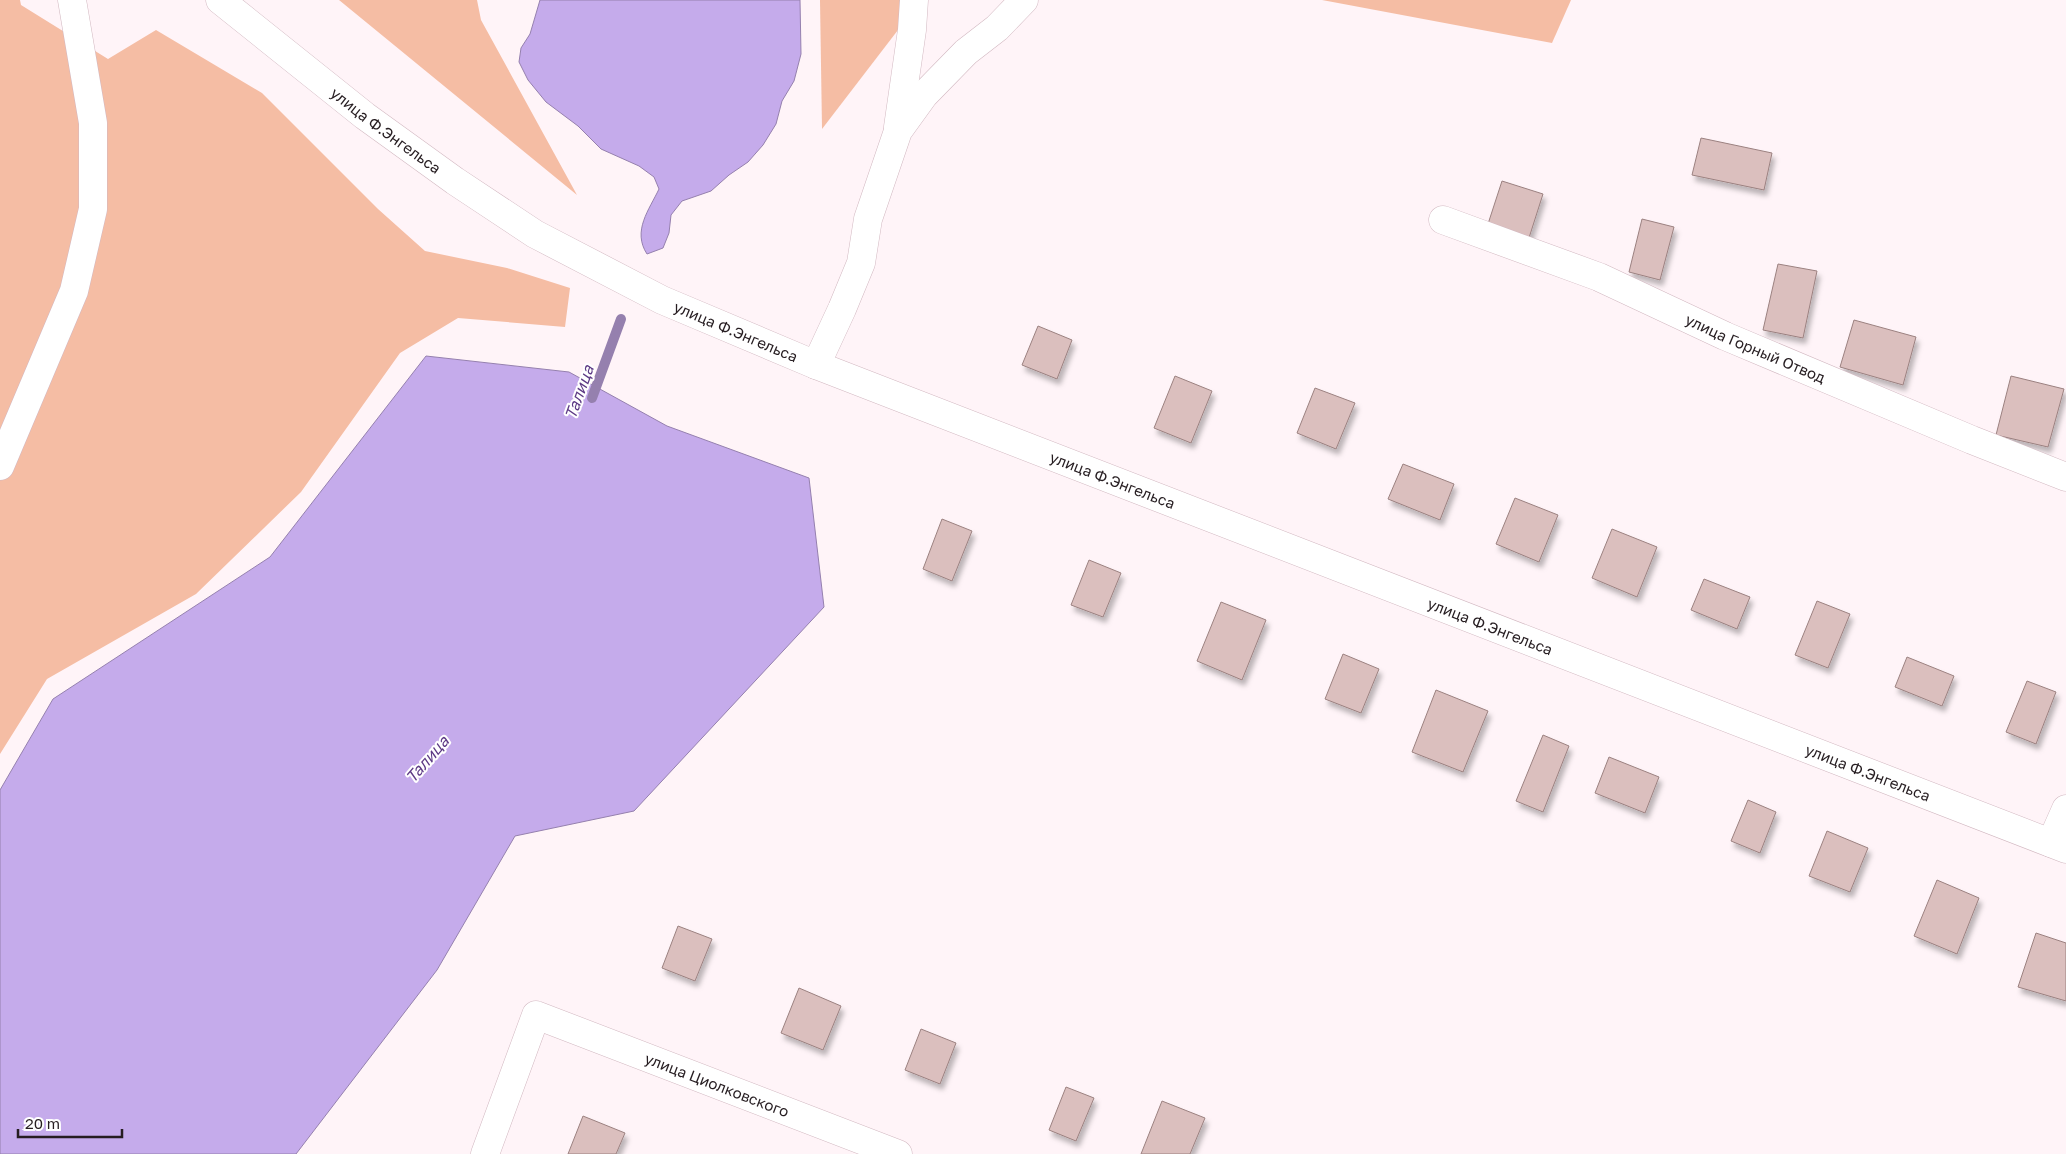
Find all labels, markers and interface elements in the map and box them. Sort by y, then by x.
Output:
street label: улица Ф.Энгельса [327,83,445,177]
street label: улица Ф.Энгельса [671,297,801,365]
street label: улица Горный Отвод [1683,310,1828,386]
water label: Талица [560,361,598,422]
street label: улица Ф.Энгельса [1047,447,1178,512]
street label: улица Ф.Энгельса [1425,594,1555,658]
water label: Талица [401,731,453,787]
street label: улица Ф.Энгельса [1803,740,1933,805]
street label: улица Циолковского [642,1049,792,1120]
scale bar [18,1106,121,1138]
text: 20 m [25,1114,60,1132]

